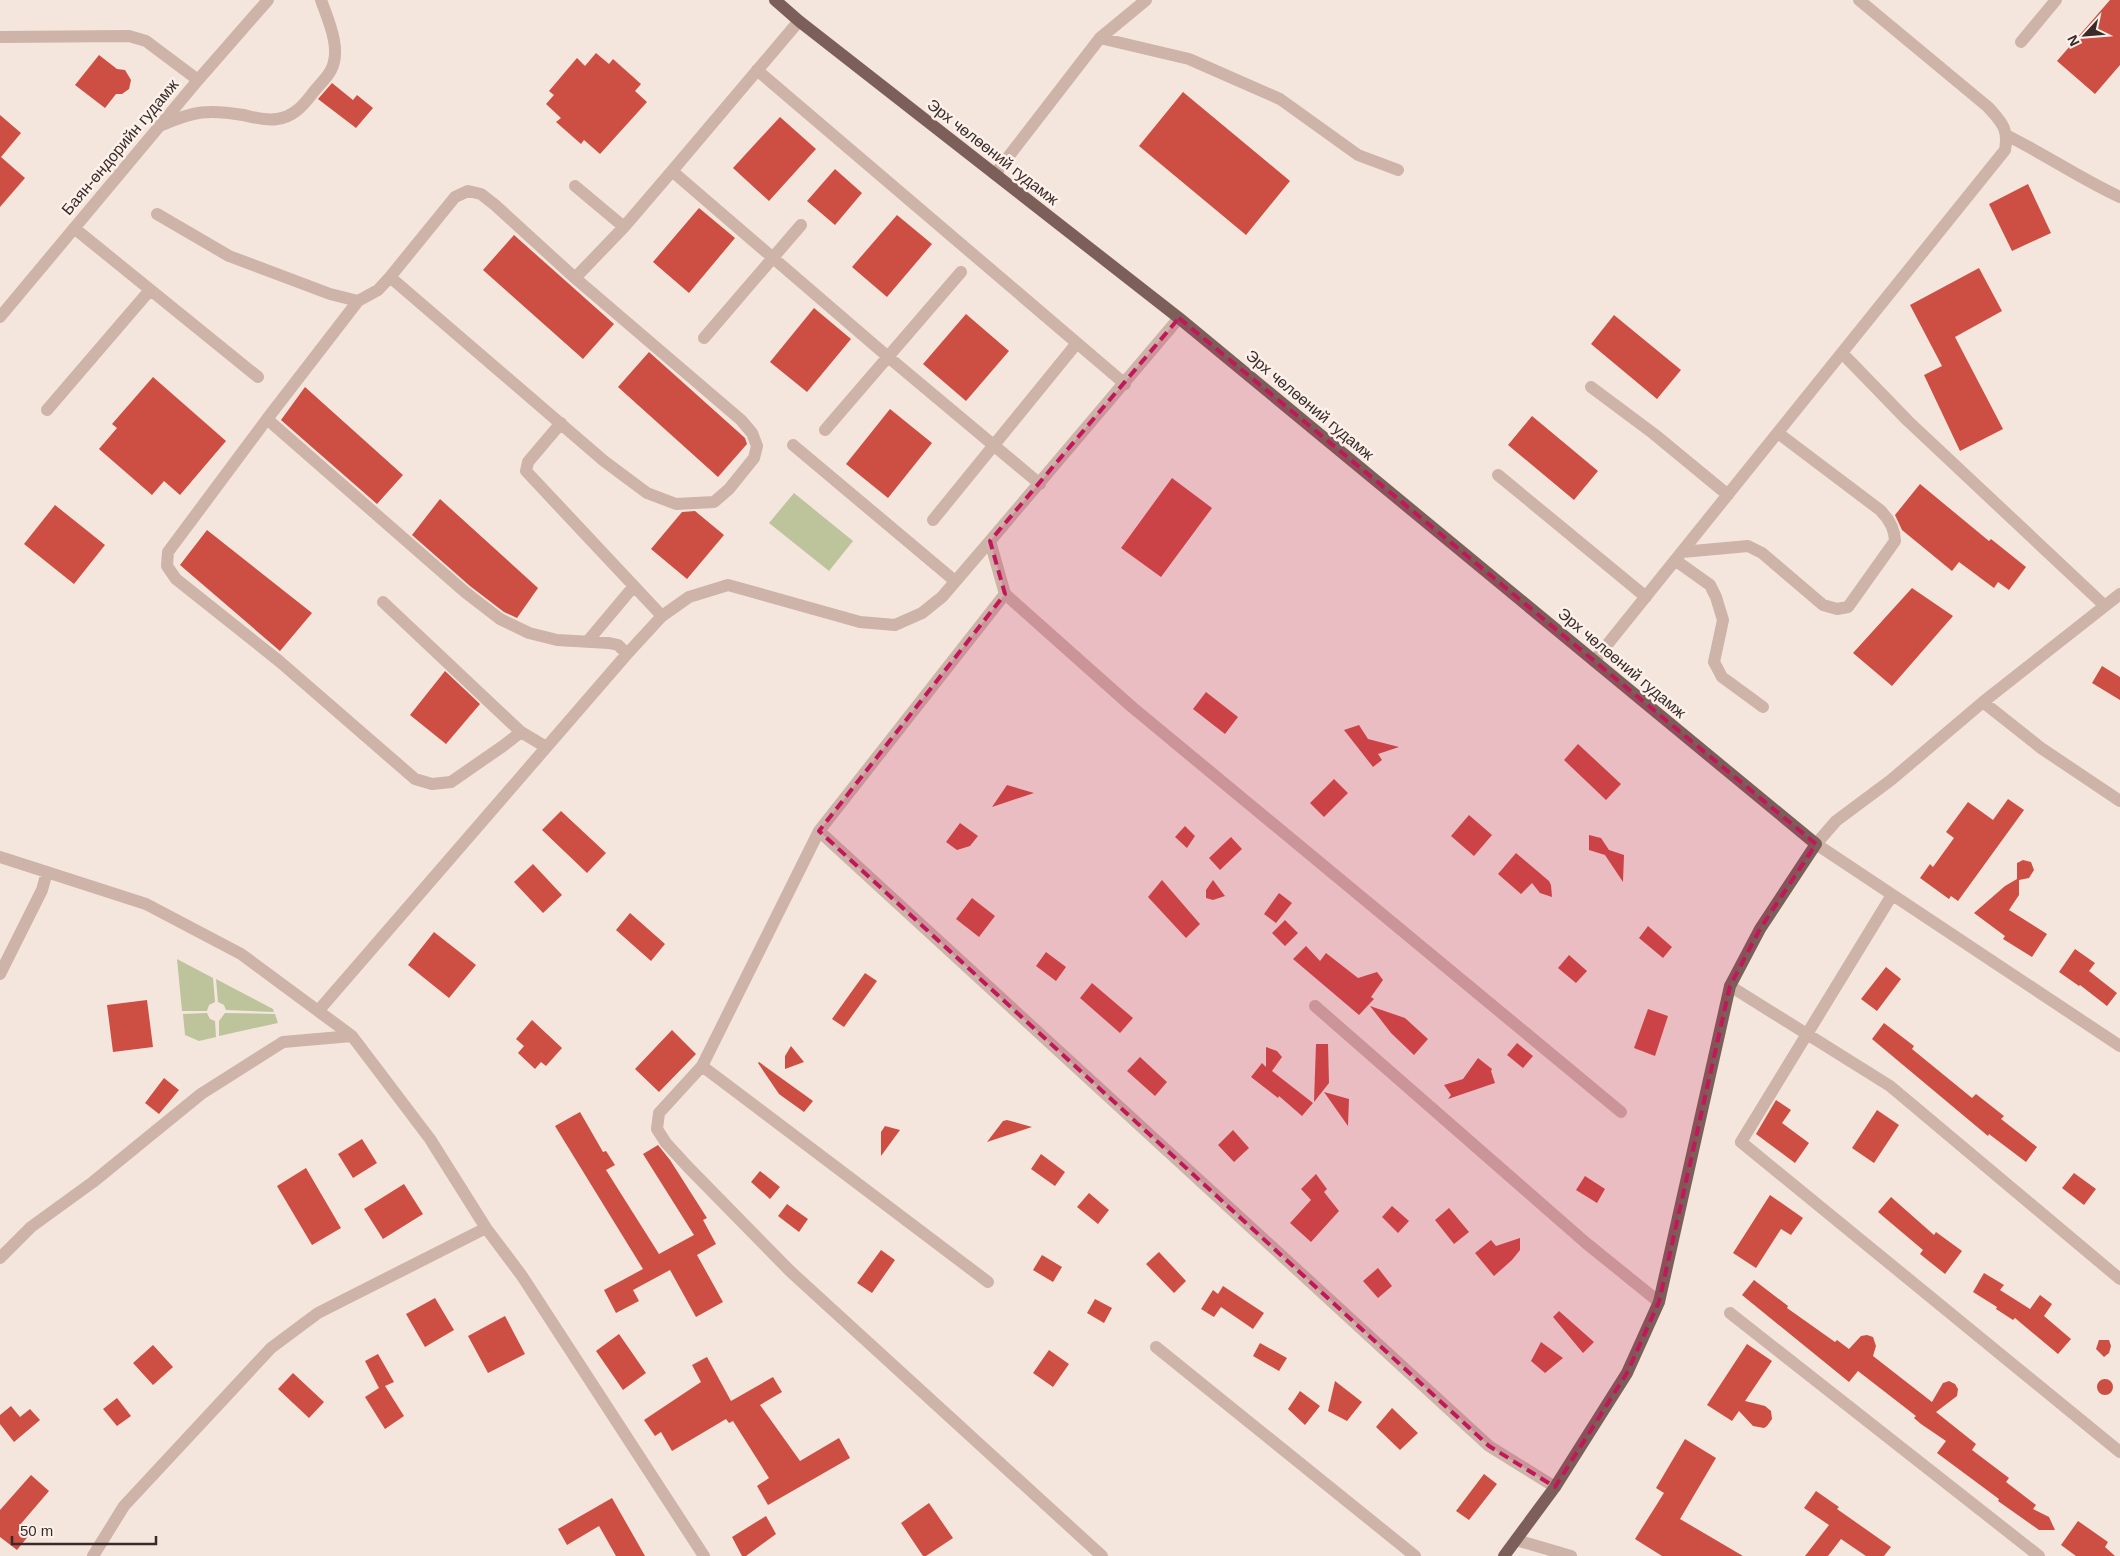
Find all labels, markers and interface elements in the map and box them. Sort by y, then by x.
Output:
north arrow [2060,10,2110,60]
text: N [2064,33,2083,49]
street label: Баян-өндорийн гудамж [58,76,182,218]
street label: Эрх чөлөөний гудамж [924,96,1062,209]
street label: Эрх чөлөөний гудамж [1243,347,1378,464]
street label: Эрх чөлөөний гудамж [1555,605,1690,722]
scale bar [12,1514,156,1546]
text: 50 m [20,1522,53,1539]

